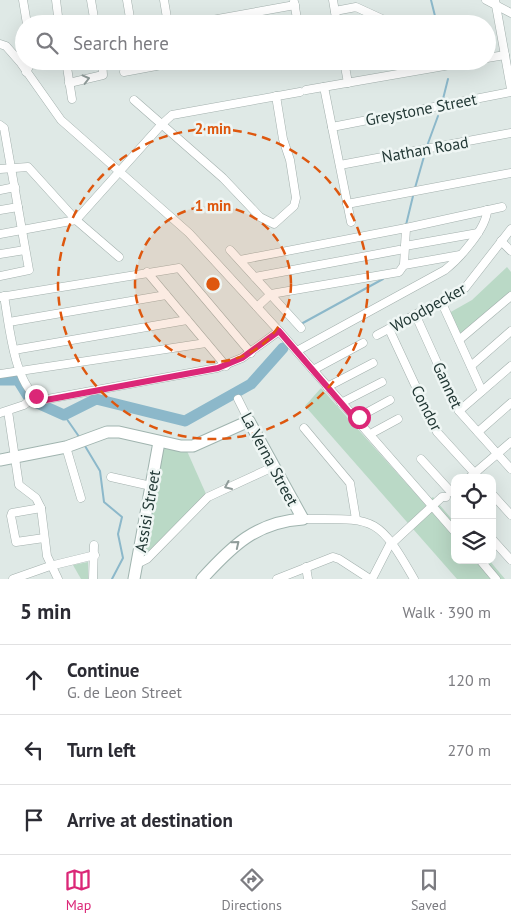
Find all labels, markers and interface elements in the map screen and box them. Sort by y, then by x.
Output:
search box [15,15,496,70]
icon: search [33,29,61,57]
text: Search here [73,31,169,55]
one-way arrow [82,74,91,85]
street label: Greystone Street [364,88,479,130]
text: 2 min [195,119,231,138]
street label: Nathan Road [380,132,470,166]
text: 1 min [195,196,231,215]
centre of rings [204,275,222,293]
street label: Woodpecker [387,278,470,336]
street label: Gannet [429,359,468,412]
street label: Condor [407,382,447,435]
route end [25,385,48,408]
route start [348,406,371,429]
street label: La Verna Street [237,409,303,510]
street label: Assisi Street [130,468,164,554]
map controls [451,474,496,564]
button: locate [451,474,496,519]
one-way arrow [224,480,233,491]
button: layers [451,519,496,564]
one-way arrow [230,542,239,550]
text: 5 min [20,598,71,625]
text: Walk · 390 m [402,602,491,622]
text: Continue [67,658,139,682]
icon: ahead [20,666,48,694]
text: 120 m [448,670,491,690]
text: G. de Leon Street [67,682,182,702]
icon: left [20,736,48,764]
text: Turn left [67,738,136,762]
text: 270 m [448,740,491,760]
icon: arrive [20,806,48,834]
text: Arrive at destination [67,808,233,832]
tab: Map [64,866,92,914]
tab: Directions [221,866,282,914]
tab: Saved [411,866,447,914]

